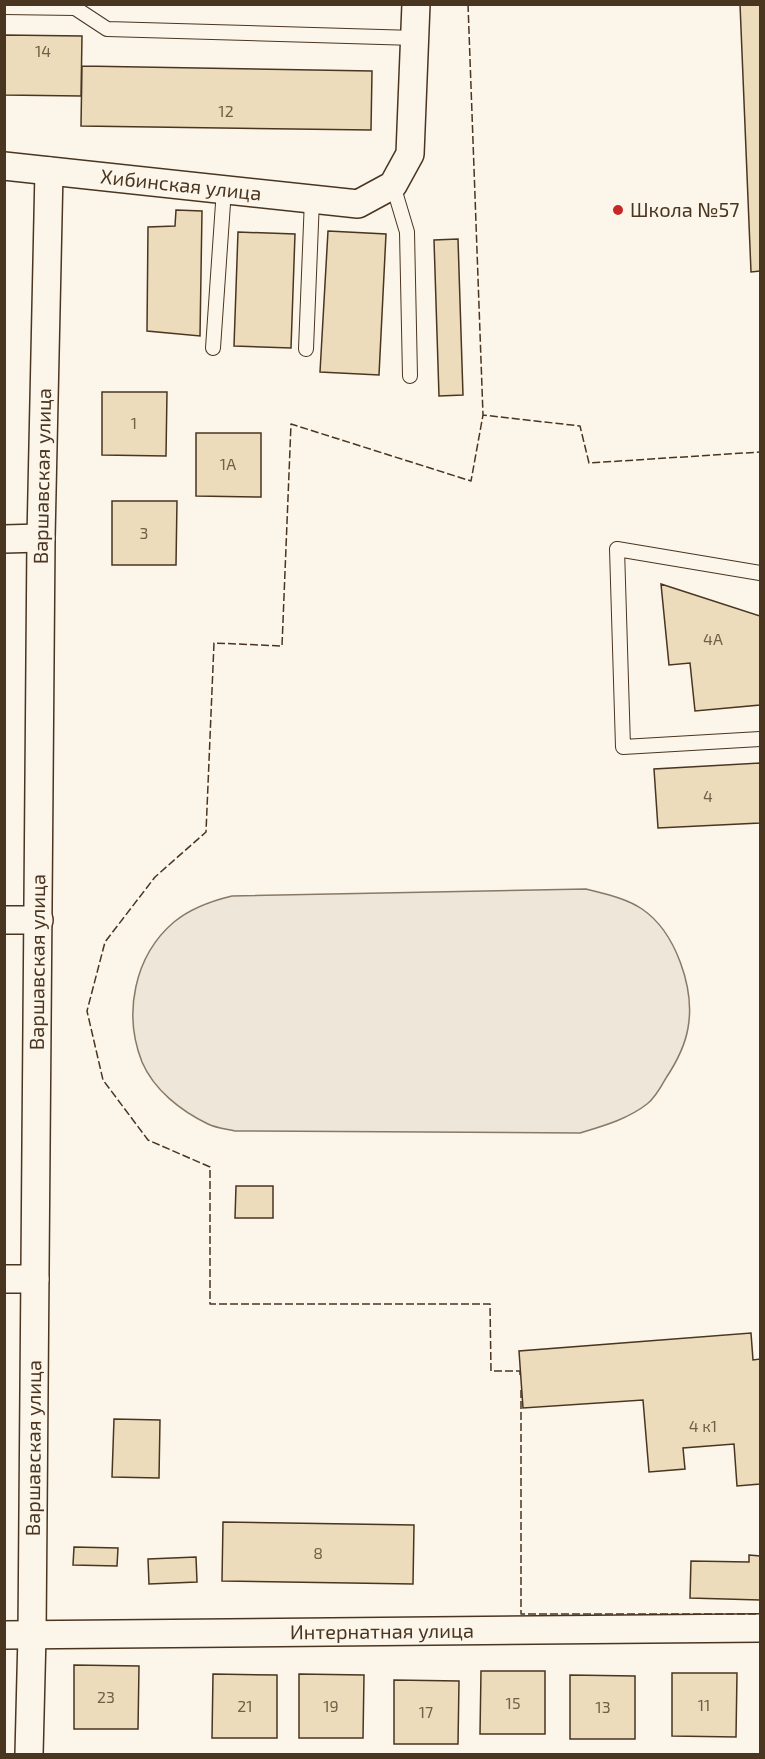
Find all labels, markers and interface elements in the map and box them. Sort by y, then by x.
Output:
house number: 14 [35,41,51,60]
house number: 12 [218,101,234,120]
street label: Хибинская улица [99,163,263,205]
place label: Школа №57 [630,197,740,221]
marker: Школа №57 [611,203,625,217]
street label: Варшавская улица [28,388,55,564]
house number: 1 [131,413,137,432]
house number: 1А [220,454,236,473]
house number: 3 [140,523,148,542]
house number: 4А [703,629,723,648]
house number: 4 [703,786,713,805]
street label: Варшавская улица [24,874,50,1050]
street label: Варшавская улица [20,1360,46,1536]
house number: 4 к1 [689,1416,717,1435]
house number: 8 [313,1543,323,1562]
street label: Интернатная улица [290,1618,474,1643]
house number: 23 [97,1687,115,1706]
house number: 15 [506,1693,520,1712]
house number: 11 [698,1695,710,1714]
house number: 21 [237,1696,253,1715]
house number: 19 [323,1696,339,1715]
house number: 13 [595,1697,611,1716]
house number: 17 [419,1702,433,1721]

